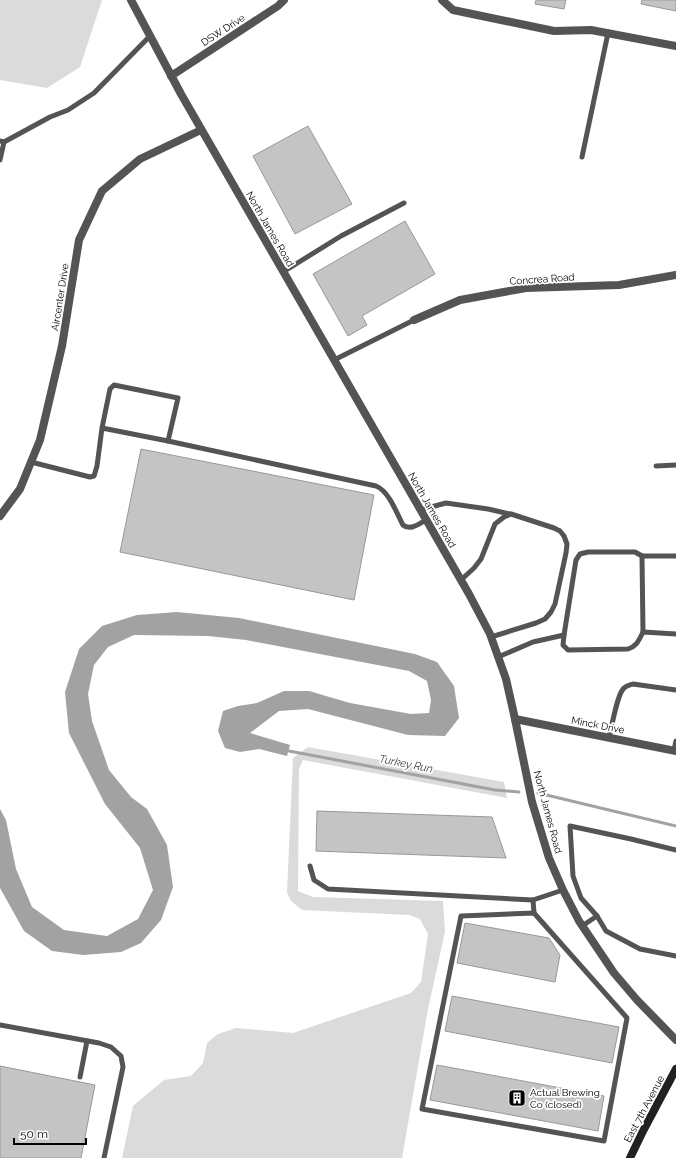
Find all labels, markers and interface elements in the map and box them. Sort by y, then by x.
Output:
street label: DSW Drive [199,12,247,48]
street label: North James Road [244,189,296,269]
street label: Aircenter Drive [49,262,71,332]
street label: Concrea Road [509,271,575,287]
street label: North James Road [406,470,458,550]
street label: Minck Drive [570,714,626,736]
water label: Turkey Run [378,752,434,776]
street label: North James Road [532,769,564,855]
street label: East 7th Avenue [622,1074,666,1144]
place label: Actual Brewing Co (closed) [530,1087,600,1110]
building icon: Actual Brewing Co (closed) [507,1088,527,1108]
scale bar [14,1120,86,1146]
text: 50 m [20,1127,48,1141]

